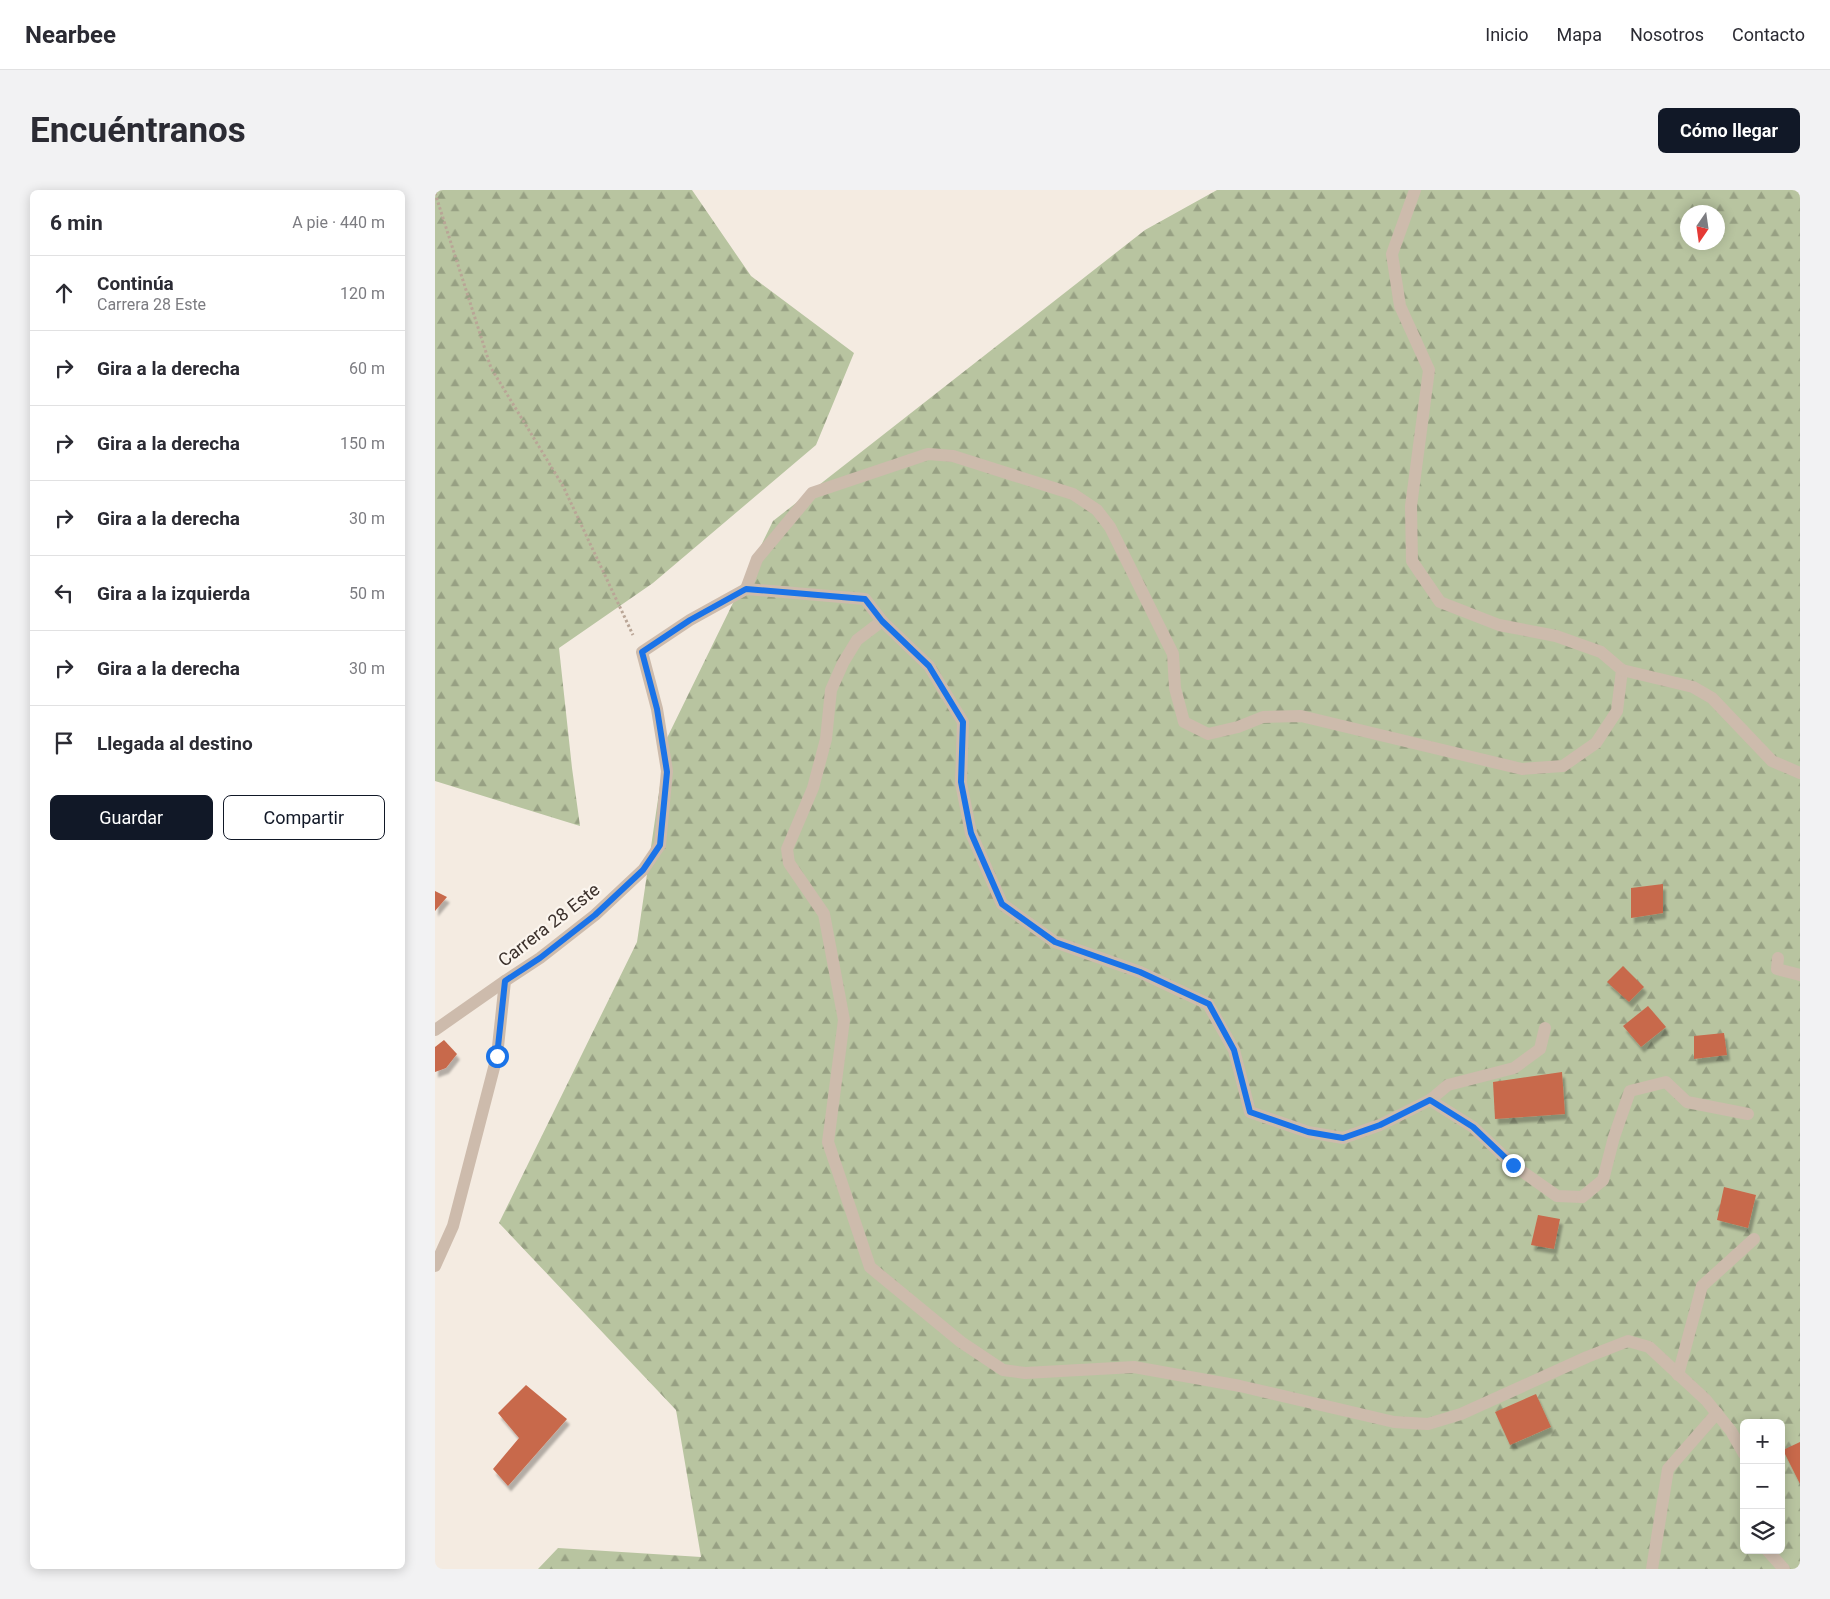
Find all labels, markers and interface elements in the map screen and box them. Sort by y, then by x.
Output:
text: Nearbee [25,21,116,49]
text: Inicio [1485,24,1529,45]
text: Mapa [1557,24,1602,45]
text: Nosotros [1630,24,1704,45]
text: Contacto [1732,24,1805,45]
button: Cómo llegar [1658,108,1800,153]
text: Encuéntranos [30,110,246,151]
north arrow [1680,205,1725,250]
text: 6 min [50,211,103,235]
text: A pie · 440 m [292,213,385,232]
text: Continúa [97,272,174,295]
icon: ahead [50,279,78,307]
text: 120 m [340,284,385,303]
text: Carrera 28 Este [97,295,206,314]
icon: right [50,354,78,382]
text: Gira a la derecha [97,357,240,380]
text: 60 m [349,359,385,378]
icon: right [50,429,78,457]
text: Gira a la derecha [97,432,240,455]
text: 150 m [340,434,385,453]
icon: right [50,504,78,532]
text: Gira a la derecha [97,507,240,530]
text: 30 m [349,509,385,528]
icon: left [50,579,78,607]
text: Gira a la izquierda [97,582,250,605]
text: 50 m [349,584,385,603]
icon: right [50,654,78,682]
text: Gira a la derecha [97,657,240,680]
text: 30 m [349,659,385,678]
icon: arrive [50,729,78,757]
text: Llegada al destino [97,732,253,755]
button: Guardar [50,795,213,840]
button: Compartir [223,795,385,840]
street label: Carrera 28 Este [494,879,604,971]
route start [486,1045,509,1068]
route end [1502,1154,1525,1177]
map controls [1740,1419,1785,1554]
button: + [1740,1419,1785,1464]
button: − [1740,1464,1785,1509]
button: layers [1740,1509,1785,1554]

